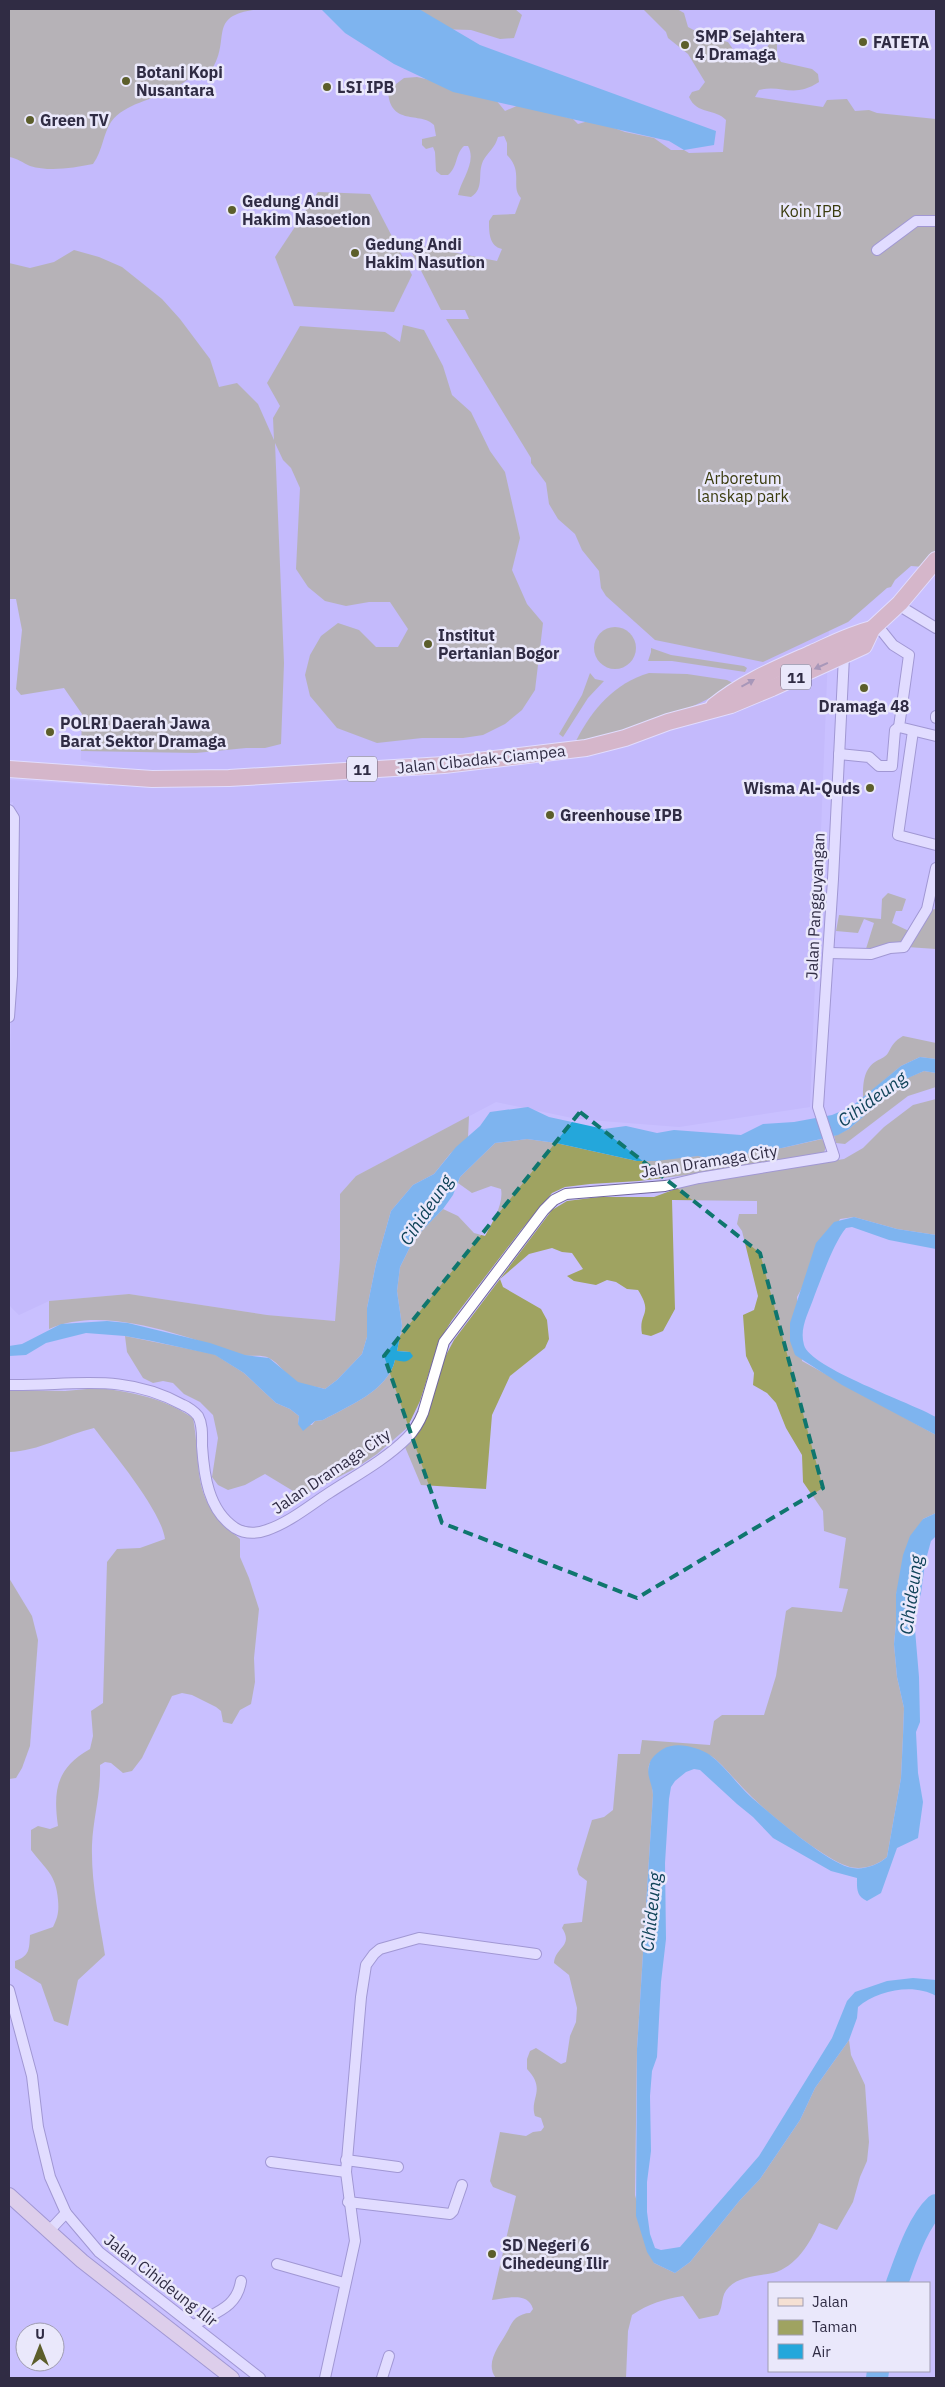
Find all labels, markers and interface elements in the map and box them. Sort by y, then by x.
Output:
place label: SMP Sejahtera 4 Dramaga [695,26,805,64]
place label: FATETA [873,32,929,52]
marker: FATETA [857,36,869,48]
marker: SMP Sejahtera 4 Dramaga [679,39,691,51]
place label: Botani Kopi Nusantara [136,62,223,100]
marker: Botani Kopi Nusantara [120,75,132,87]
place label: LSI IPB [337,77,395,97]
marker: LSI IPB [321,81,333,93]
place label: Green TV [40,110,110,130]
marker: Green TV [24,114,36,126]
place label: Gedung Andi Hakim Nasoetion [242,191,371,229]
park label: Koin IPB [780,201,842,221]
marker: Gedung Andi Hakim Nasoetion [226,204,238,216]
place label: Gedung Andi Hakim Nasution [365,234,485,272]
marker: Gedung Andi Hakim Nasution [349,247,361,259]
park label: Arboretum lanskap park [697,468,789,506]
place label: Institut Pertanian Bogor [438,625,560,663]
marker: Institut Pertanian Bogor [422,638,434,650]
one-way arrow [814,663,828,671]
road number: 11 [781,664,811,690]
one-way arrow [741,679,756,687]
marker: Dramaga 48 [858,682,870,694]
place label: Dramaga 48 [819,696,909,716]
place label: POLRI Daerah Jawa Barat Sektor Dramaga [60,713,226,751]
marker: POLRI Daerah Jawa Barat Sektor Dramaga [44,726,56,738]
street label: Jalan Cibadak-Ciampea [396,740,567,778]
road number: 11 [347,756,377,782]
place label: Wisma Al-Quds [744,778,860,798]
marker: Wisma Al-Quds [864,782,876,794]
place label: Greenhouse IPB [560,805,683,825]
marker: Greenhouse IPB [544,809,556,821]
street label: Jalan Pangguyangan [801,832,829,980]
water label: Cihideung [833,1066,912,1132]
street label: Jalan Dramaga City [639,1140,779,1182]
water label: Cihideung [394,1170,458,1249]
street label: Jalan Dramaga City [268,1424,394,1518]
water label: Cihideung [894,1553,928,1636]
water label: Cihideung [635,1870,667,1953]
street label: Jalan Cihideung Ilir [100,2229,222,2331]
place label: SD Negeri 6 Cihedeung Ilir [502,2235,609,2273]
marker: SD Negeri 6 Cihedeung Ilir [486,2248,498,2260]
legend [768,2282,930,2372]
text: Jalan [812,2292,848,2311]
text: Taman [812,2317,857,2336]
north arrow [15,2322,65,2372]
text: U [35,2325,45,2343]
text: Air [812,2342,831,2361]

